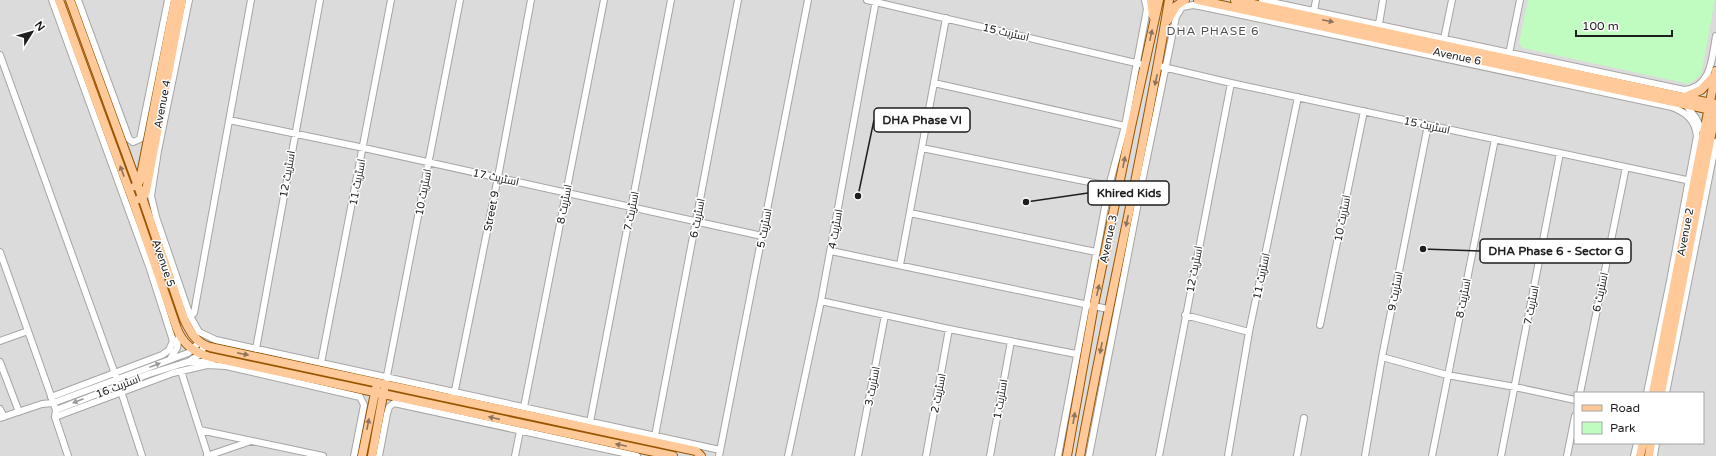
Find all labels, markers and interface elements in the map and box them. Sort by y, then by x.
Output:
north arrow [12,12,52,52]
scale bar [1576,12,1672,38]
one-way arrow [1322,18,1334,24]
text: N [32,19,47,34]
text: 100 m [1582,19,1619,33]
street label: اسٹریٹ 15 [981,21,1030,44]
district label: DHA PHASE 6 [1167,24,1259,38]
one-way arrow [1148,29,1154,41]
street label: Avenue 6 [1432,45,1482,68]
one-way arrow [1152,74,1158,86]
street label: Avenue 4 [151,79,174,129]
callout: DHA Phase VI [874,108,970,132]
text: DHA Phase VI [882,113,962,127]
street label: اسٹریٹ 15 [1402,114,1451,137]
street label: اسٹریٹ 12 [277,150,298,198]
one-way arrow [1121,156,1127,169]
street label: اسٹریٹ 11 [347,158,368,207]
one-way arrow [119,165,125,177]
street label: اسٹریٹ 17 [471,166,520,189]
street label: اسٹریٹ 10 [413,168,434,217]
callout: Khired Kids [1088,181,1169,205]
street label: اسٹریٹ 8 [554,183,575,225]
text: Khired Kids [1097,186,1162,200]
street label: Street 9 [481,190,502,233]
street label: اسٹریٹ 7 [621,190,642,232]
street label: اسٹریٹ 10 [1332,194,1353,243]
street label: اسٹریٹ 6 [687,197,708,239]
street label: اسٹریٹ 5 [754,207,775,249]
street label: Avenue 2 [1674,207,1697,257]
street label: اسٹریٹ 4 [826,208,845,250]
street label: Avenue 3 [1097,214,1120,264]
one-way arrow [1123,215,1129,227]
street label: Avenue 5 [149,238,178,289]
callout: DHA Phase 6 - Sector G [1480,239,1631,263]
text: DHA Phase 6 - Sector G [1488,244,1624,258]
street label: اسٹریٹ 12 [1184,245,1205,294]
street label: اسٹریٹ 11 [1250,252,1273,301]
street label: اسٹریٹ 9 [1385,270,1406,312]
street label: اسٹریٹ 6 [1590,271,1611,313]
street label: اسٹریٹ 8 [1453,277,1474,319]
one-way arrow [1095,284,1101,296]
street label: اسٹریٹ 7 [1521,284,1542,326]
one-way arrow [1097,342,1103,354]
one-way arrow [237,351,249,357]
one-way arrow [150,361,162,367]
street label: اسٹریٹ 3 [862,365,883,407]
street label: اسٹریٹ 16 [94,372,143,401]
street label: اسٹریٹ 2 [928,372,949,414]
street label: اسٹریٹ 1 [991,378,1010,420]
legend [1574,392,1704,444]
one-way arrow [72,399,84,405]
text: Road [1610,401,1640,415]
one-way arrow [1071,412,1077,424]
one-way arrow [488,415,500,421]
one-way arrow [366,418,372,430]
text: Park [1610,421,1636,435]
one-way arrow [615,442,627,448]

